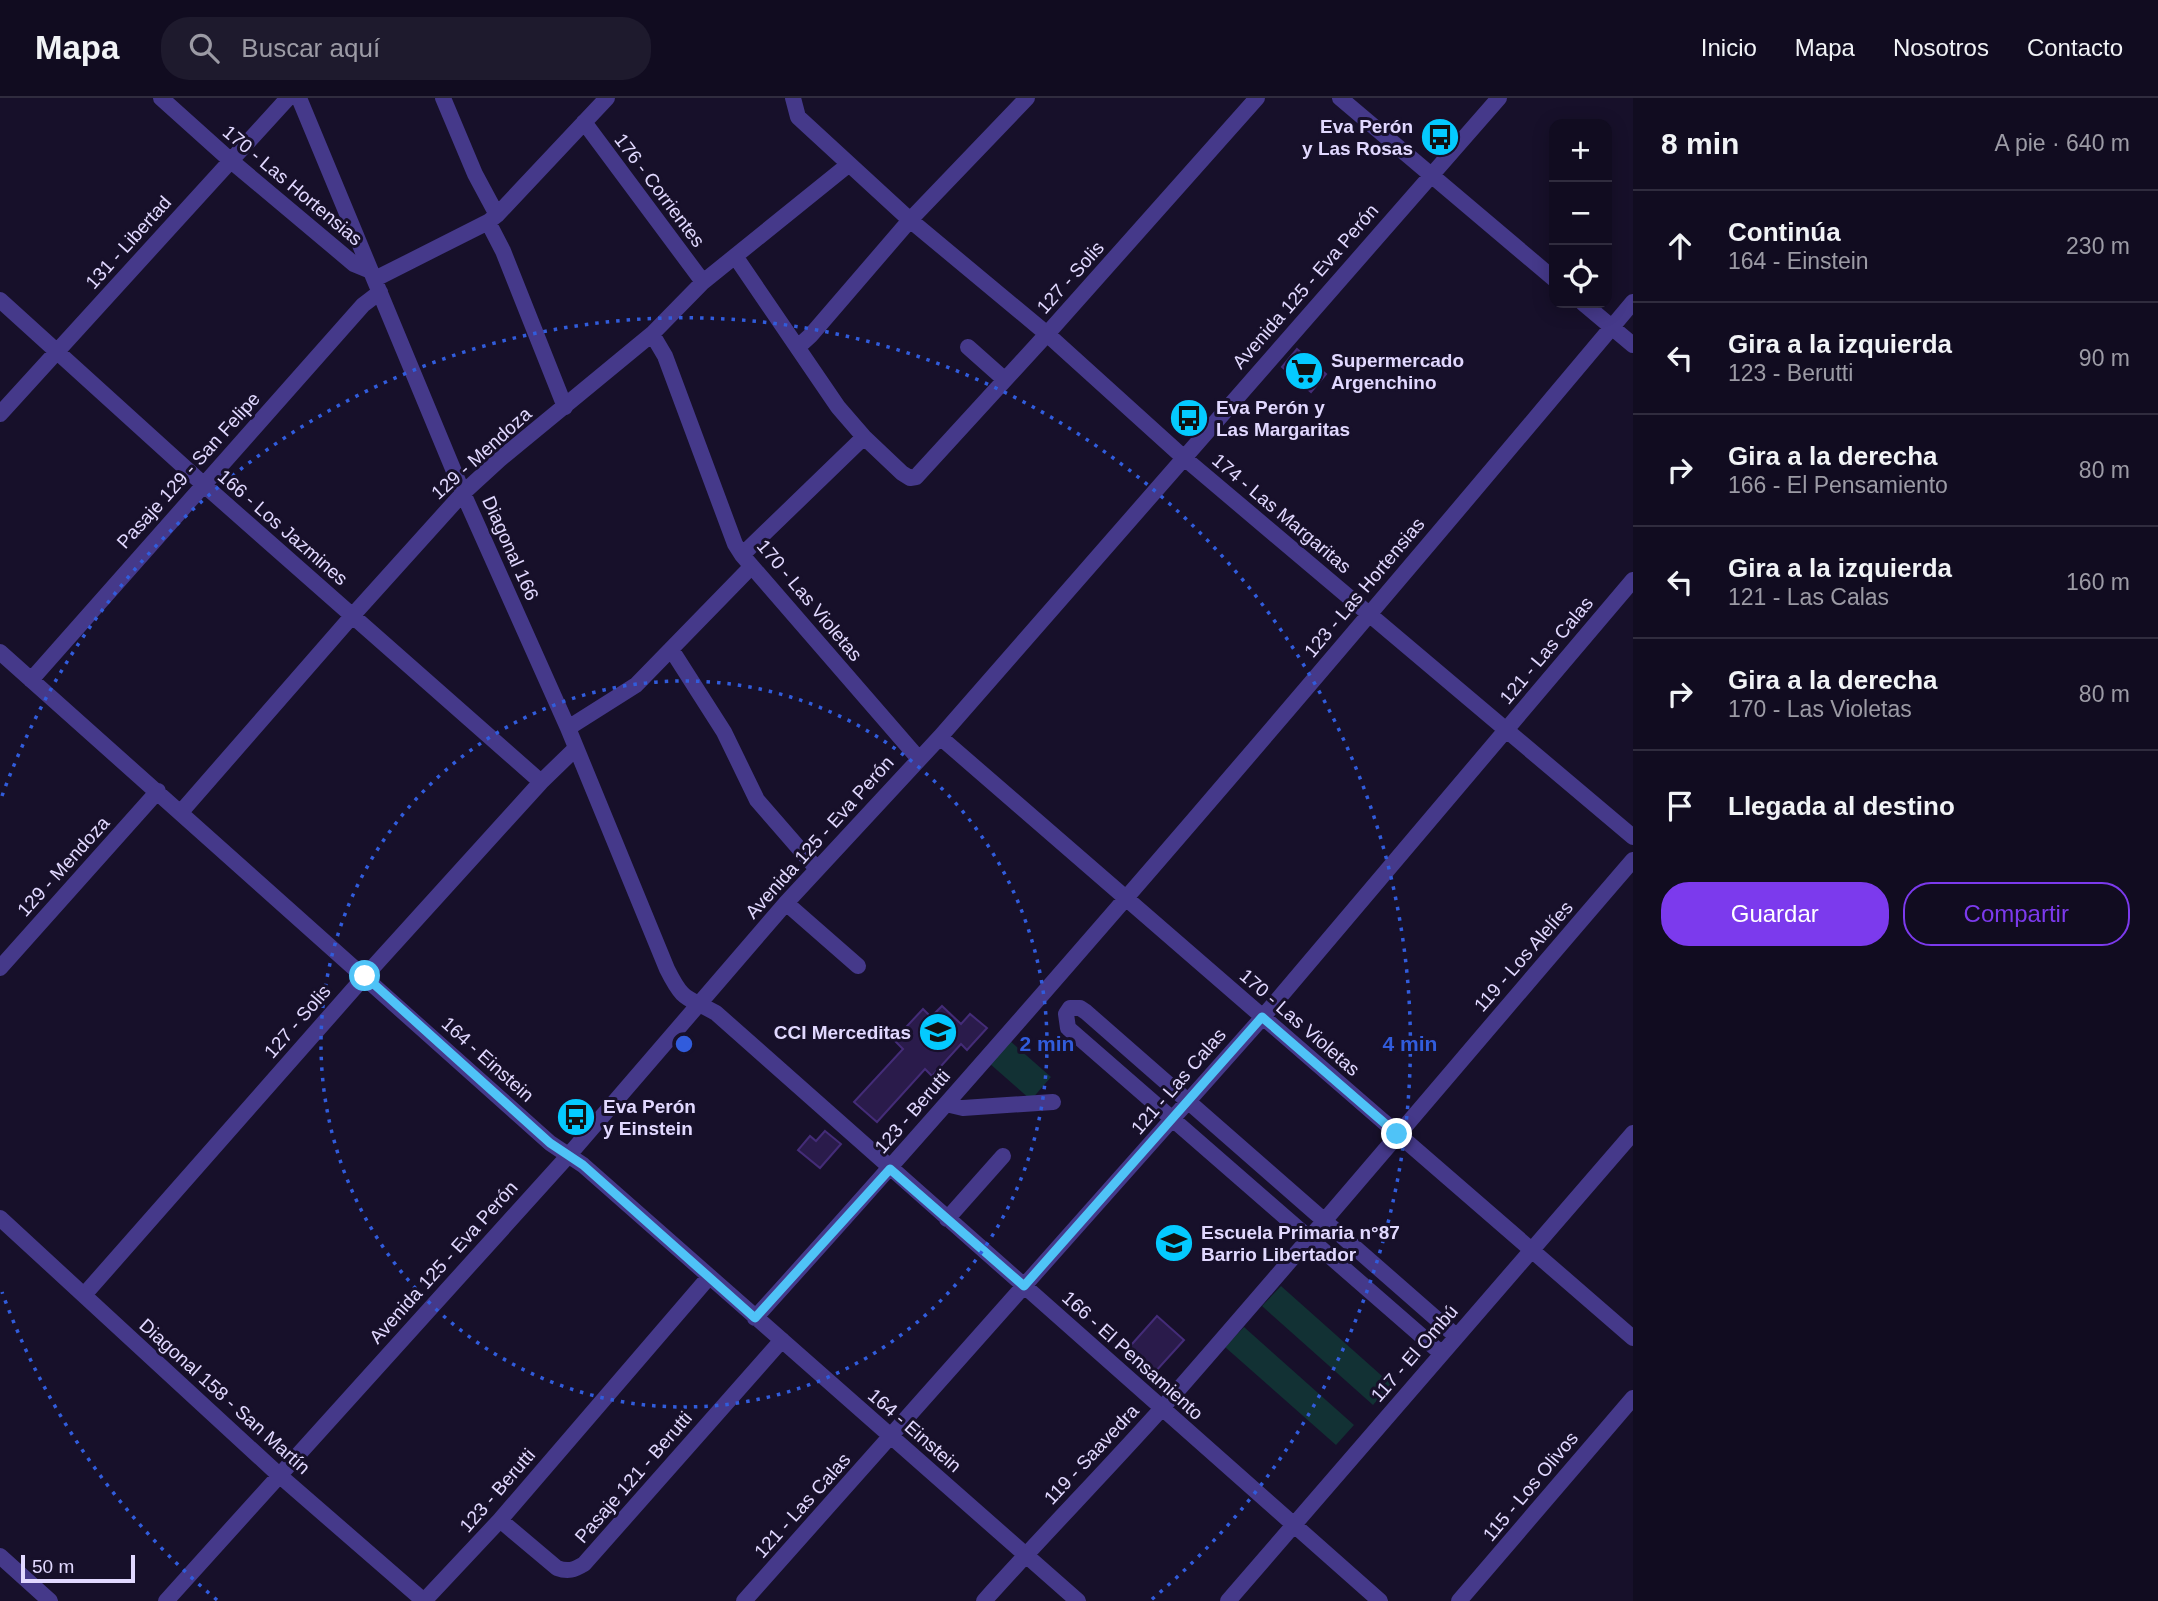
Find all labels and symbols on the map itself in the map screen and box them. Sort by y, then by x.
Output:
place label: Eva Perón y Las Rosas [1302,116,1413,159]
bus stop icon: Eva Perón y Las Rosas [1419,116,1461,158]
street label: 170 - Las Hortensias [219,121,367,250]
street label: 176 - Corrientes [610,130,709,251]
street label: 131 - Libertad [81,192,175,293]
street label: Avenida 125 - Eva Perón [1228,200,1382,373]
street label: 127 - Solis [1033,237,1108,318]
supermarket icon: Supermercado Argenchino [1283,350,1325,392]
place label: Supermercado Argenchino [1331,350,1464,393]
street label: Pasaje 129 - San Felipe [113,388,264,553]
bus stop icon: Eva Perón y Las Margaritas [1168,397,1210,439]
place label: Eva Perón y Las Margaritas [1216,397,1350,440]
street label: 129 - Mendoza [427,403,536,504]
street label: 174 - Las Margaritas [1208,449,1355,577]
street label: 166 - Los Jazmines [214,465,352,589]
street label: Diagonal 166 [478,493,543,604]
street label: 123 - Las Hortensias [1300,513,1429,661]
street label: 170 - Las Violetas [753,535,866,665]
street label: 121 - Las Calas [1496,593,1597,708]
street label: Avenida 125 - Eva Perón [741,752,898,923]
street label: 129 - Mendoza [13,812,114,920]
street label: 119 - Los Alelíes [1470,897,1577,1016]
route start [349,960,380,991]
street label: 170 - Las Violetas [1236,965,1364,1080]
street label: 127 - Solis [260,981,335,1062]
school or university icon: CCI Merceditas [917,1011,959,1053]
street label: 164 - Einstein [437,1013,538,1106]
place label: CCI Merceditas [774,1022,911,1043]
street label: 121 - Las Calas [1127,1024,1230,1138]
centre of rings [672,1032,696,1056]
text: 2 min [1020,1032,1074,1055]
text: 4 min [1383,1032,1437,1055]
street label: 123 - Berutti [871,1065,954,1157]
bus stop icon: Eva Perón y Einstein [555,1096,597,1138]
place label: Eva Perón y Einstein [603,1096,696,1139]
route end [1381,1118,1412,1149]
street label: Avenida 125 - Eva Perón [365,1177,522,1348]
school or university icon: Escuela Primaria n°87 Barrio Libertador [1153,1222,1195,1264]
place label: Escuela Primaria n°87 Barrio Libertador [1201,1222,1400,1265]
street label: 166 - El Pensamiento [1058,1287,1207,1424]
street label: 117 - El Ombú [1367,1301,1462,1406]
street label: Diagonal 158 - San Martín [135,1314,314,1478]
street label: 164 - Einstein [864,1384,965,1476]
street label: 119 - Saavedra [1040,1400,1143,1508]
street label: Pasaje 121 - Berutti [571,1407,696,1547]
street label: 115 - Los Olivos [1479,1428,1582,1545]
street label: 123 - Berutti [456,1444,539,1536]
street label: 121 - Las Calas [750,1449,855,1562]
scale bar [21,1552,135,1584]

